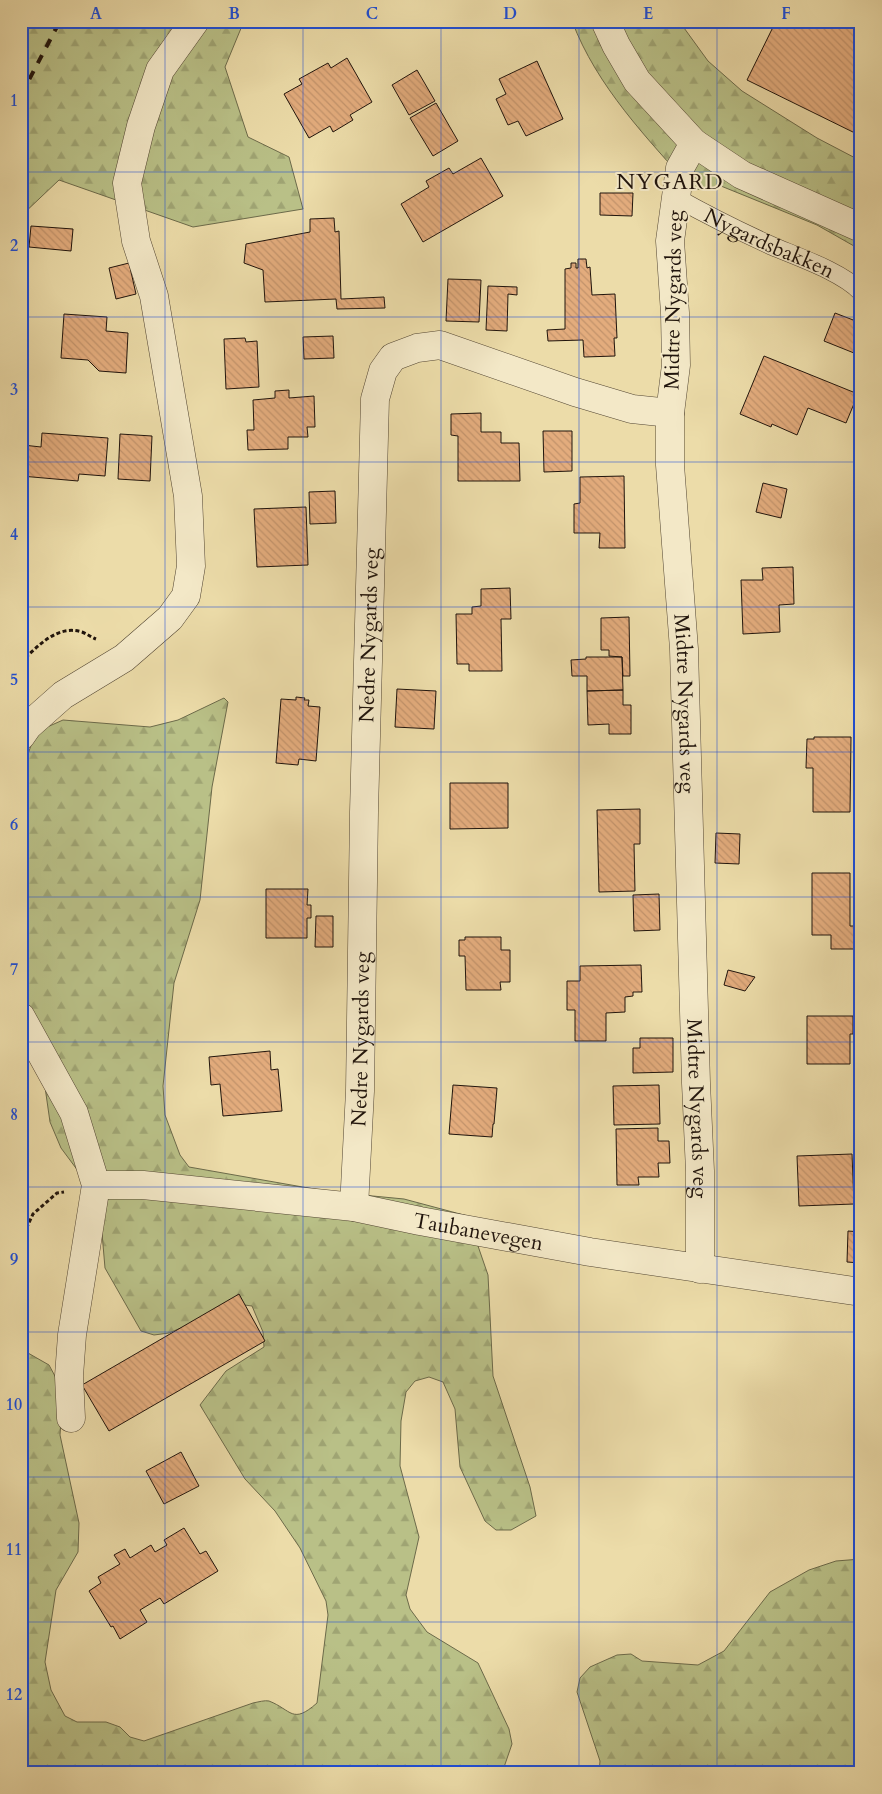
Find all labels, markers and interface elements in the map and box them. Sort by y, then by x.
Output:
text: A [90,3,102,25]
text: B [228,3,240,25]
text: C [366,3,378,25]
text: D [503,3,517,25]
text: E [643,3,653,25]
text: F [781,3,791,25]
text: 1 [10,90,18,112]
district label: NYGARD [616,167,724,197]
street label: Nygardsbakken [699,201,839,286]
street label: Midtre Nygards veg [657,210,690,390]
text: 2 [10,235,18,257]
text: 3 [10,379,18,401]
text: 4 [10,524,18,546]
street label: Nedre Nygards veg [352,547,386,723]
street label: Midtre Nygards veg [666,613,702,794]
text: 5 [10,669,18,691]
text: 6 [10,814,18,836]
street label: Nedre Nygards veg [344,951,377,1127]
text: 7 [10,959,18,981]
street label: Midtre Nygards veg [679,1018,714,1198]
text: 8 [10,1104,18,1126]
street label: Taubanevegen [411,1206,546,1258]
text: 9 [10,1249,18,1271]
text: 10 [6,1394,22,1416]
text: 11 [6,1539,22,1561]
text: 12 [6,1684,22,1706]

